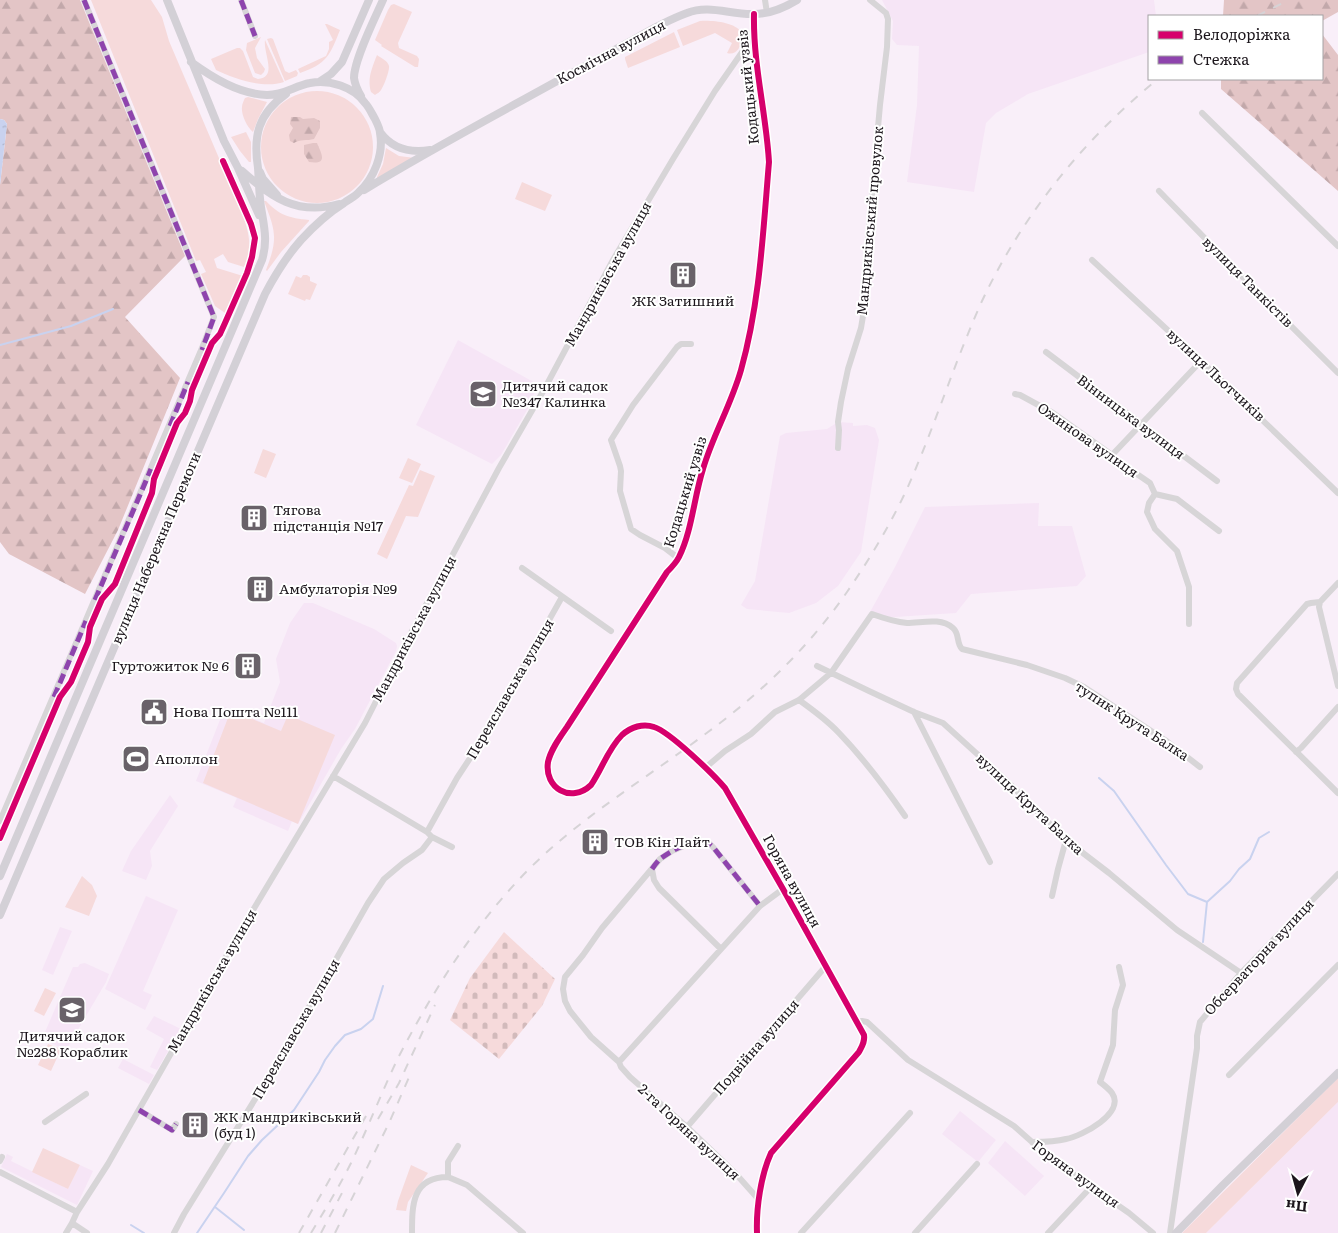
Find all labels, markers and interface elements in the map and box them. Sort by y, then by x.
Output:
street label: Космічна вулиця [553,14,669,88]
legend [1148,15,1323,80]
text: Велодоріжка [1193,22,1291,45]
street label: Кодацький узвіз [731,29,763,146]
text: Стежка [1193,47,1250,70]
street label: Мандриківський провулок [851,125,887,316]
street label: Мандриківська вулиця [559,197,655,350]
street label: вулиця Танкістів [1199,231,1299,331]
building icon: ЖК Затишний [668,260,698,290]
place label: ЖК Затишний [632,290,734,310]
street label: вулиця Льотчиків [1163,323,1270,425]
street label: Вінницька вулиця [1074,369,1190,463]
place label: Дитячий садок №347 Калинка [502,375,609,411]
school or university icon: Дитячий садок №347 Калинка [468,379,498,409]
street label: Ожинова вулиця [1034,397,1143,482]
street label: Кодацький узвіз [658,433,711,550]
street label: вулиця Набережна Перемоги [105,448,205,647]
place label: Тягова пiдстанцiя №17 [273,499,383,535]
building icon: Тягова пiдстанцiя №17 [239,503,269,533]
street label: Мандриківська вулиця [366,552,460,705]
building icon: Амбулаторія №9 [245,574,275,604]
place label: Амбулаторія №9 [279,578,397,598]
street label: Переяславська вулиця [461,614,558,763]
building icon: Гуртожиток № 6 [233,651,263,681]
place label: Гуртожиток № 6 [112,655,229,675]
street label: тупик Крута Балка [1071,676,1194,765]
public building icon: Нова Пошта №111 [139,697,169,727]
place label: Нова Пошта №111 [173,701,298,721]
sports icon: Аполлон [121,744,151,774]
place label: Аполлон [155,748,218,768]
street label: вулиця Крута Балка [972,748,1089,859]
building icon: ТОВ Кін Лайт [580,827,610,857]
street label: Горяна вулиця [759,830,827,931]
place label: ТОВ Кін Лайт [614,831,710,851]
street label: Обсерваторна вулиця [1199,894,1318,1019]
street label: Мандриківська вулиця [162,905,261,1056]
street label: Переяславська вулиця [247,954,344,1103]
street label: Подвійна вулиця [708,994,803,1099]
school or university icon: Дитячий садок №288 Кораблик [57,995,87,1025]
place label: Дитячий садок №288 Кораблик [16,1025,128,1061]
street label: 2-га Горяна вулиця [634,1079,745,1184]
place label: ЖК Мандриківський (буд 1) [214,1106,362,1142]
building icon: ЖК Мандриківський (буд 1) [180,1110,210,1140]
street label: Горяна вулиця [1029,1135,1124,1212]
north arrow [1273,1168,1323,1218]
text: Пн [1285,1196,1308,1218]

